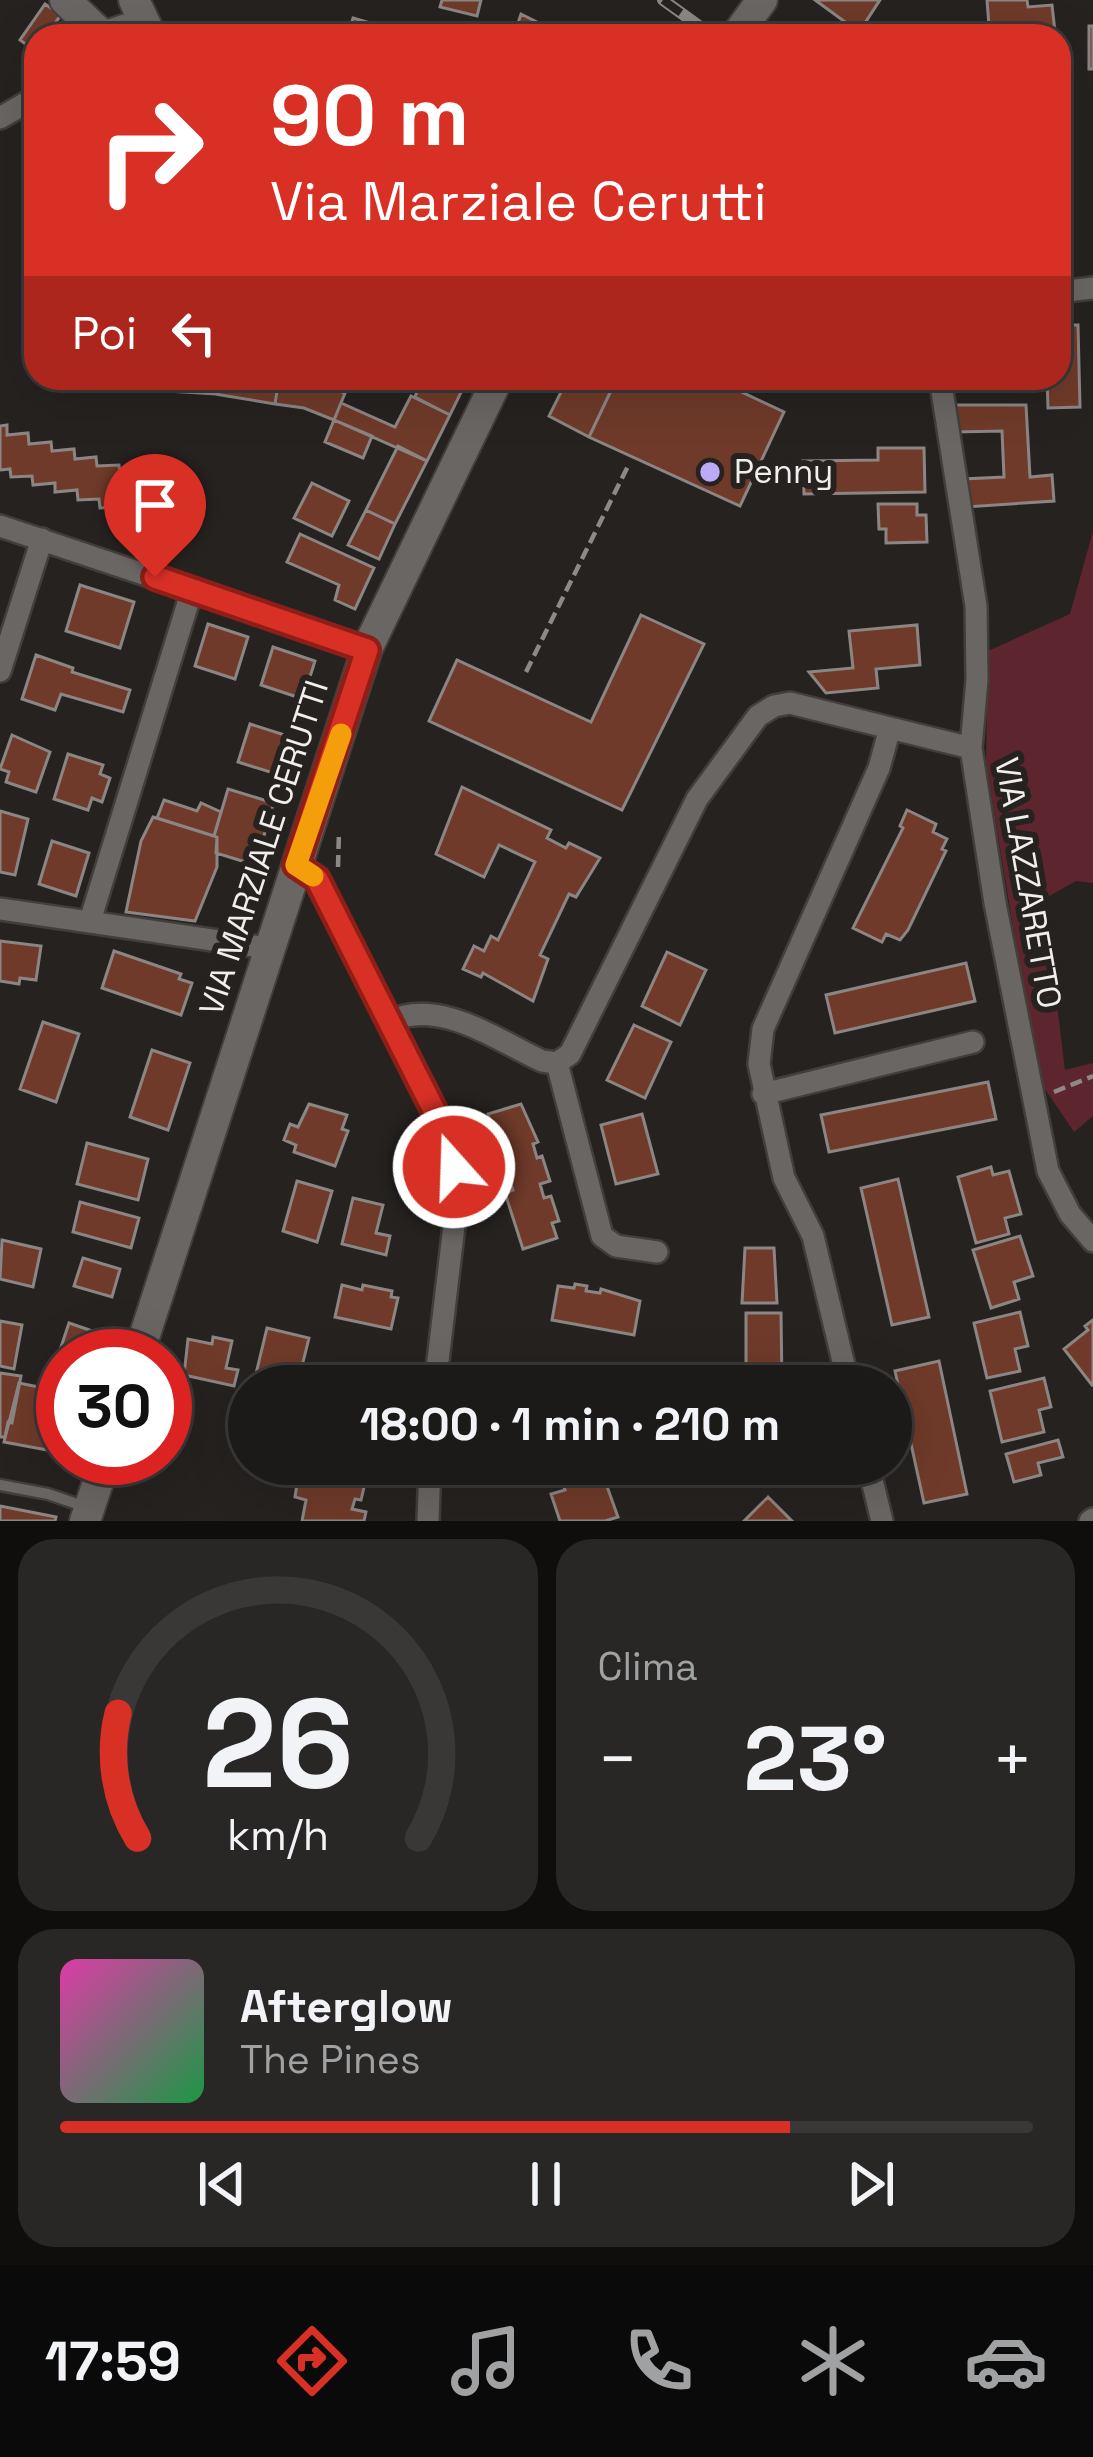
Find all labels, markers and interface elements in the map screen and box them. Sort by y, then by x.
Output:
text: 90 m [270,62,469,170]
icon: right [72,72,228,228]
text: Via Marziale Cerutti [270,167,767,236]
icon: left [161,300,227,366]
text: Poi [72,305,137,362]
place label: Penny [734,451,833,493]
pin [104,454,206,577]
marker: Penny [697,459,723,485]
icon: arrive [122,472,188,538]
street label: VIA MARZIALE CERUTTI [190,675,338,1021]
street label: VIA LAZZARETTO [985,754,1071,1012]
position arrow [391,1104,517,1230]
speed limit sign: 30 [36,1329,192,1485]
text: 18:00 · 1 min · 210 m [360,1396,780,1453]
text: Clima [598,1642,698,1691]
text: 26 [202,1664,353,1823]
text: 23° [743,1701,887,1816]
text: − [598,1717,638,1801]
text: + [992,1717,1033,1801]
text: km/h [227,1808,329,1863]
text: Afterglow [240,1978,453,2035]
text: The Pines [240,2035,421,2084]
icon: previous [189,2151,255,2217]
icon: pause [513,2151,579,2217]
icon: next [838,2151,904,2217]
icon: directions [270,2319,354,2403]
icon: music [444,2319,528,2403]
icon: phone [617,2319,701,2403]
icon: climate [791,2319,875,2403]
icon: car [964,2319,1048,2403]
text: 17:59 [45,2327,181,2396]

